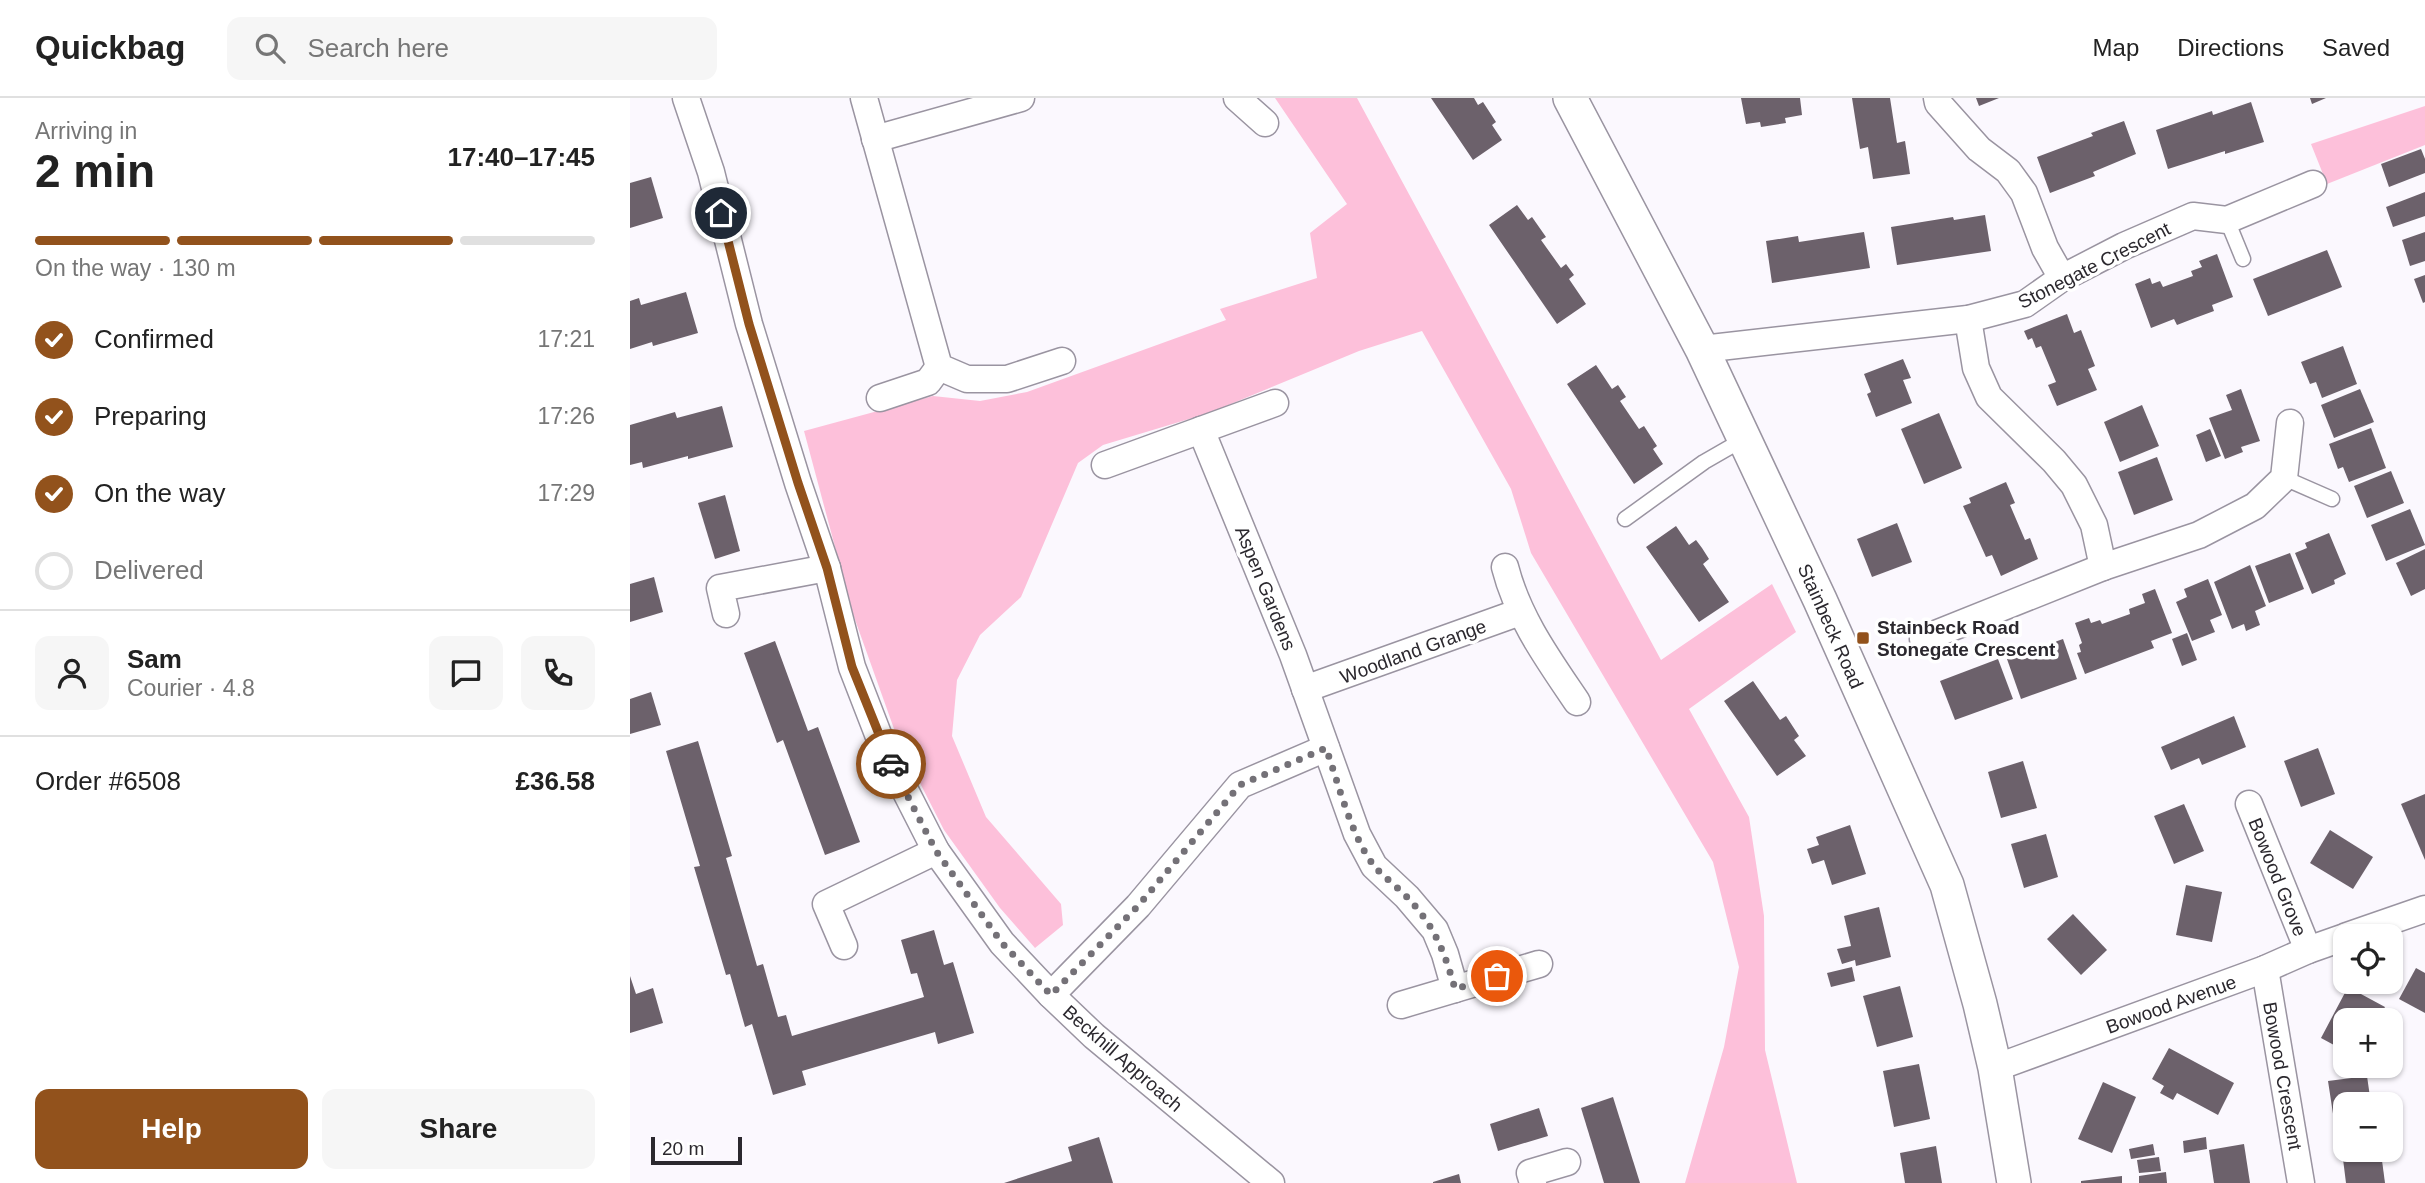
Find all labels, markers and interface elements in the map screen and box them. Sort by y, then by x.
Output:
search box [227,17,717,80]
text: Quickbag [35,29,185,66]
icon: search [251,29,289,67]
text: Search here [307,33,449,63]
text: Map [2093,34,2139,61]
text: Directions [2177,34,2284,61]
text: Saved [2322,34,2390,61]
text: Arriving in [35,118,137,144]
text: 17:40–17:45 [448,142,595,172]
text: 2 min [35,145,155,197]
pin [691,183,751,243]
icon: home [702,194,740,232]
street label: Stonegate Crescent [2015,218,2174,313]
text: On the way · 130 m [35,255,236,281]
icon: check [35,321,73,359]
text: Confirmed [94,324,214,354]
text: 17:21 [537,326,595,352]
icon: check [35,398,73,436]
text: Preparing [94,401,207,431]
text: 17:26 [537,403,595,429]
icon: check [35,475,73,513]
text: On the way [94,478,226,508]
text: 17:29 [537,480,595,506]
street label: Aspen Gardens [1231,523,1300,653]
text: Delivered [94,555,204,585]
street label: Stainbeck Road [1794,561,1867,692]
street label: Woodland Grange [1337,615,1489,688]
place label: Stainbeck Road Stonegate Crescent [1877,617,2056,660]
marker: Stainbeck Road Stonegate Crescent [1855,630,1871,646]
button: person [35,636,109,710]
button: chat [429,636,503,710]
button: phone [521,636,595,710]
text: Sam [127,644,182,674]
text: Courier · 4.8 [127,675,255,701]
courier [856,729,926,799]
icon: car [872,745,910,783]
text: Order #6508 [35,766,181,796]
text: £36.58 [515,766,595,796]
street label: Bowood Grove [2244,815,2311,939]
map controls [2333,924,2403,1162]
button: locate [2333,924,2403,994]
pin [1467,946,1527,1006]
icon: bag [1478,957,1516,995]
street label: Bowood Avenue [2103,971,2239,1038]
street label: Bowood Crescent [2259,1000,2306,1152]
street label: Beckhill Approach [1059,1001,1187,1116]
button: + [2333,1008,2403,1078]
button: Help [35,1089,308,1169]
button: Share [322,1089,595,1169]
button: − [2333,1092,2403,1162]
scale bar [651,1134,742,1166]
text: 20 m [662,1138,704,1159]

